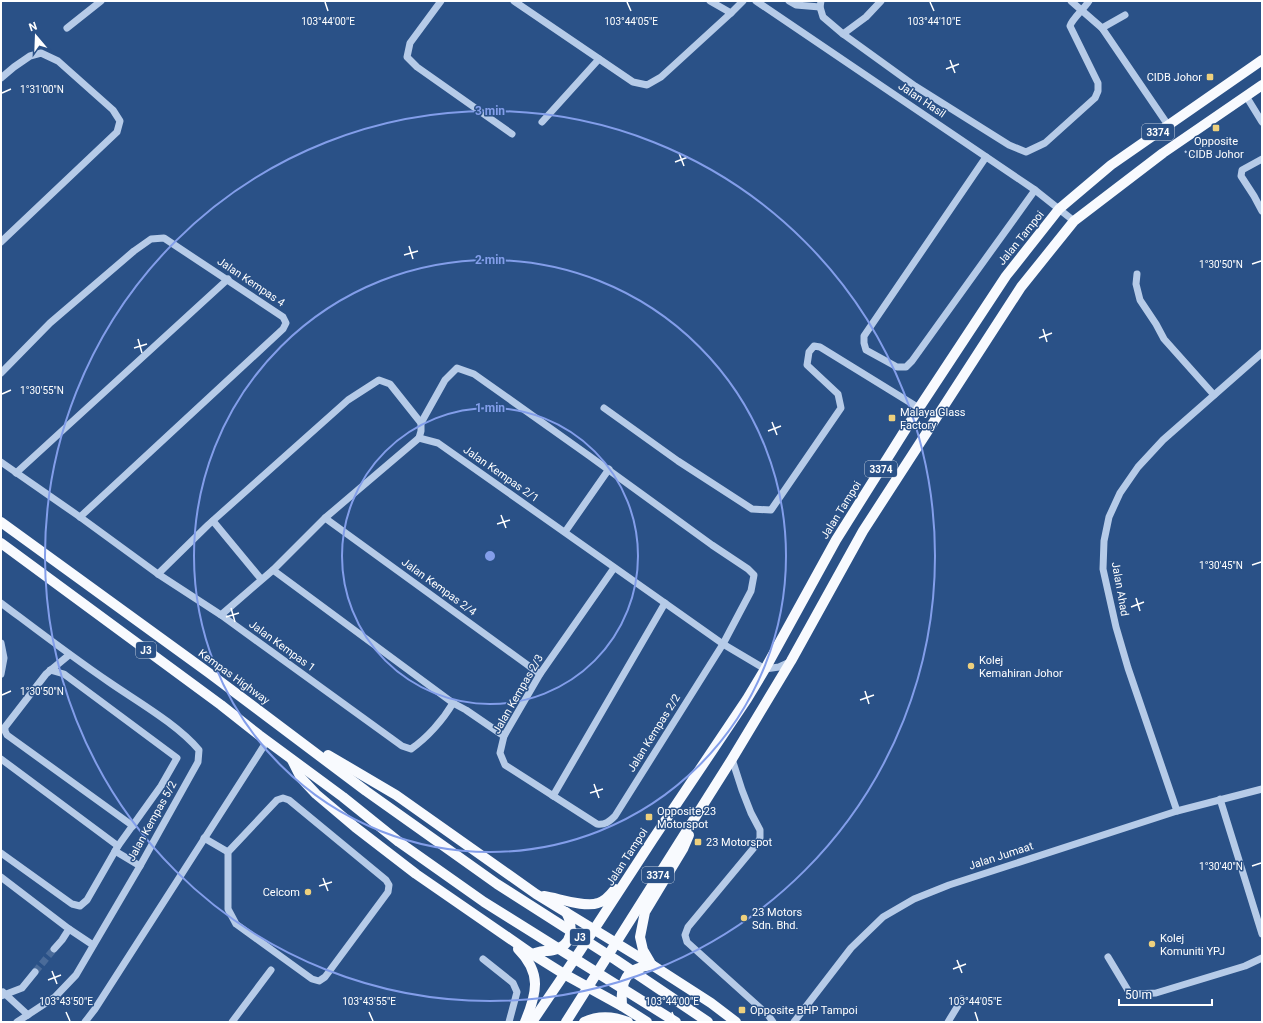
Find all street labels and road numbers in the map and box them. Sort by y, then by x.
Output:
street label: Jalan Hasil [896,79,948,121]
road number: 3374 [1142,124,1174,140]
street label: Jalan Tampoi [995,208,1047,268]
street label: Jalan Kempas 4 [215,255,287,309]
street label: Jalan Kempas 2/1 [461,443,541,505]
road number: 3374 [865,461,897,477]
street label: Jalan Tampoi [818,479,864,541]
street label: Jalan Kempas 2/4 [399,556,479,618]
street label: Jalan Ahad [1109,561,1131,617]
street label: Jalan Kempas 1 [246,618,318,674]
road number: J3 [136,642,156,658]
street label: Kempas Highway [196,647,273,708]
street label: Jalan Kempas 2/3 [490,652,546,736]
street label: Jalan Kempas 2/2 [625,692,683,774]
street label: Jalan Kempas 5/2 [125,779,179,863]
street label: Jalan Tampoi [604,826,650,888]
street label: Jalan Jumaat [967,839,1035,873]
road number: 3374 [642,867,674,883]
road number: J3 [570,929,590,945]

